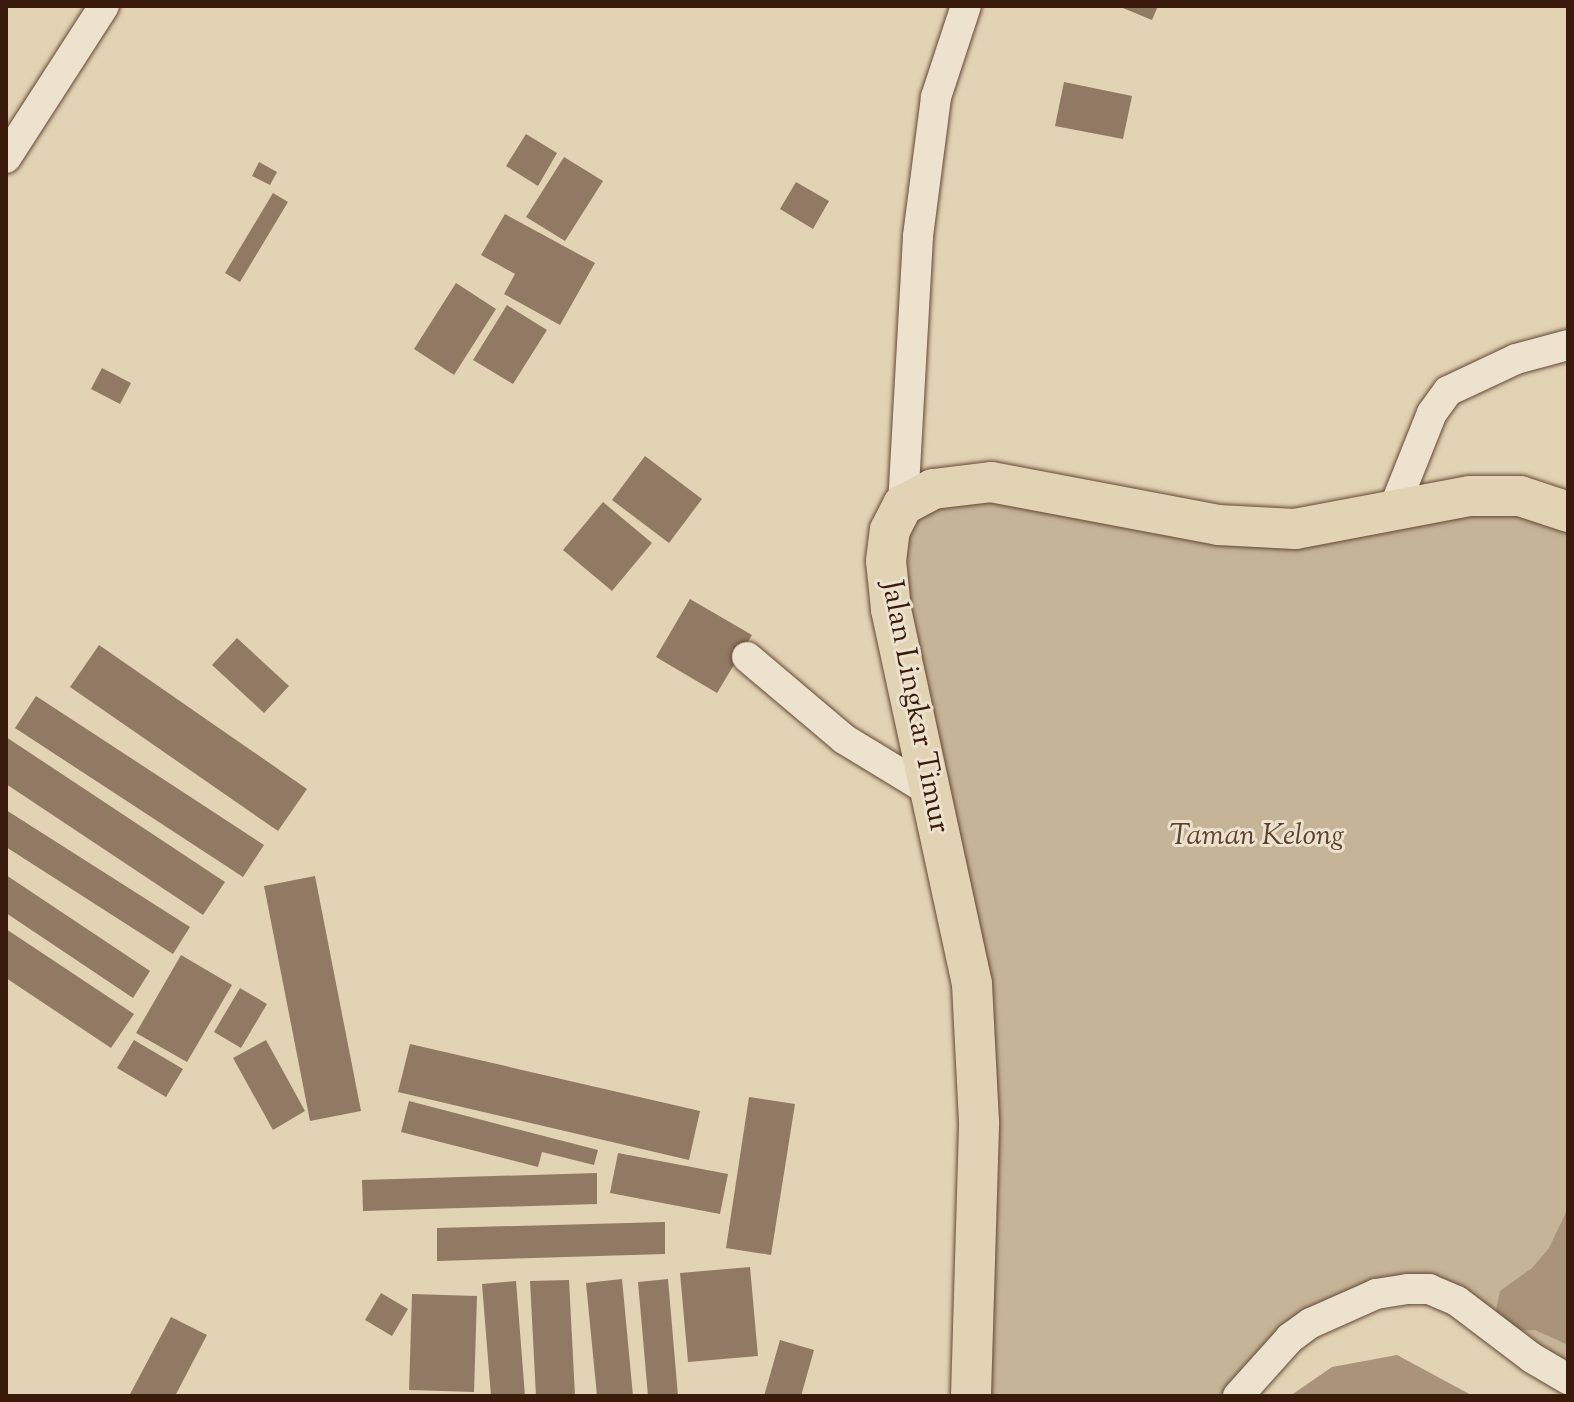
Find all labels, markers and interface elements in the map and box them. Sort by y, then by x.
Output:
street label: Jalan Lingkar Timur [872,578,956,836]
park label: Taman Kelong [1169,819,1345,855]

